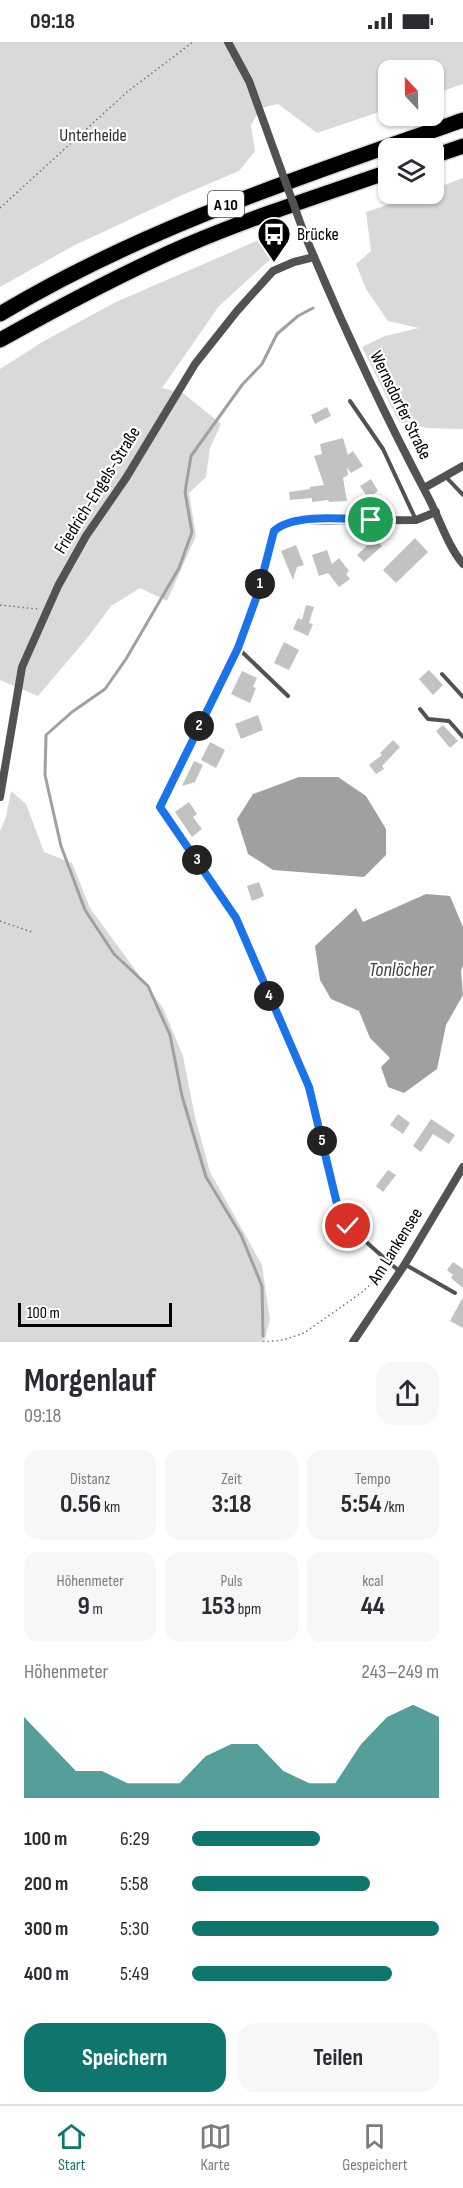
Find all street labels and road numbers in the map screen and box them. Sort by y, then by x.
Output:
road number: A 10 [208,191,244,217]
street label: Wernsdorfer Straße [365,347,436,463]
street label: Friedrich-Engels-Straße [50,423,145,558]
street label: Am Lankensee [363,1204,427,1289]

